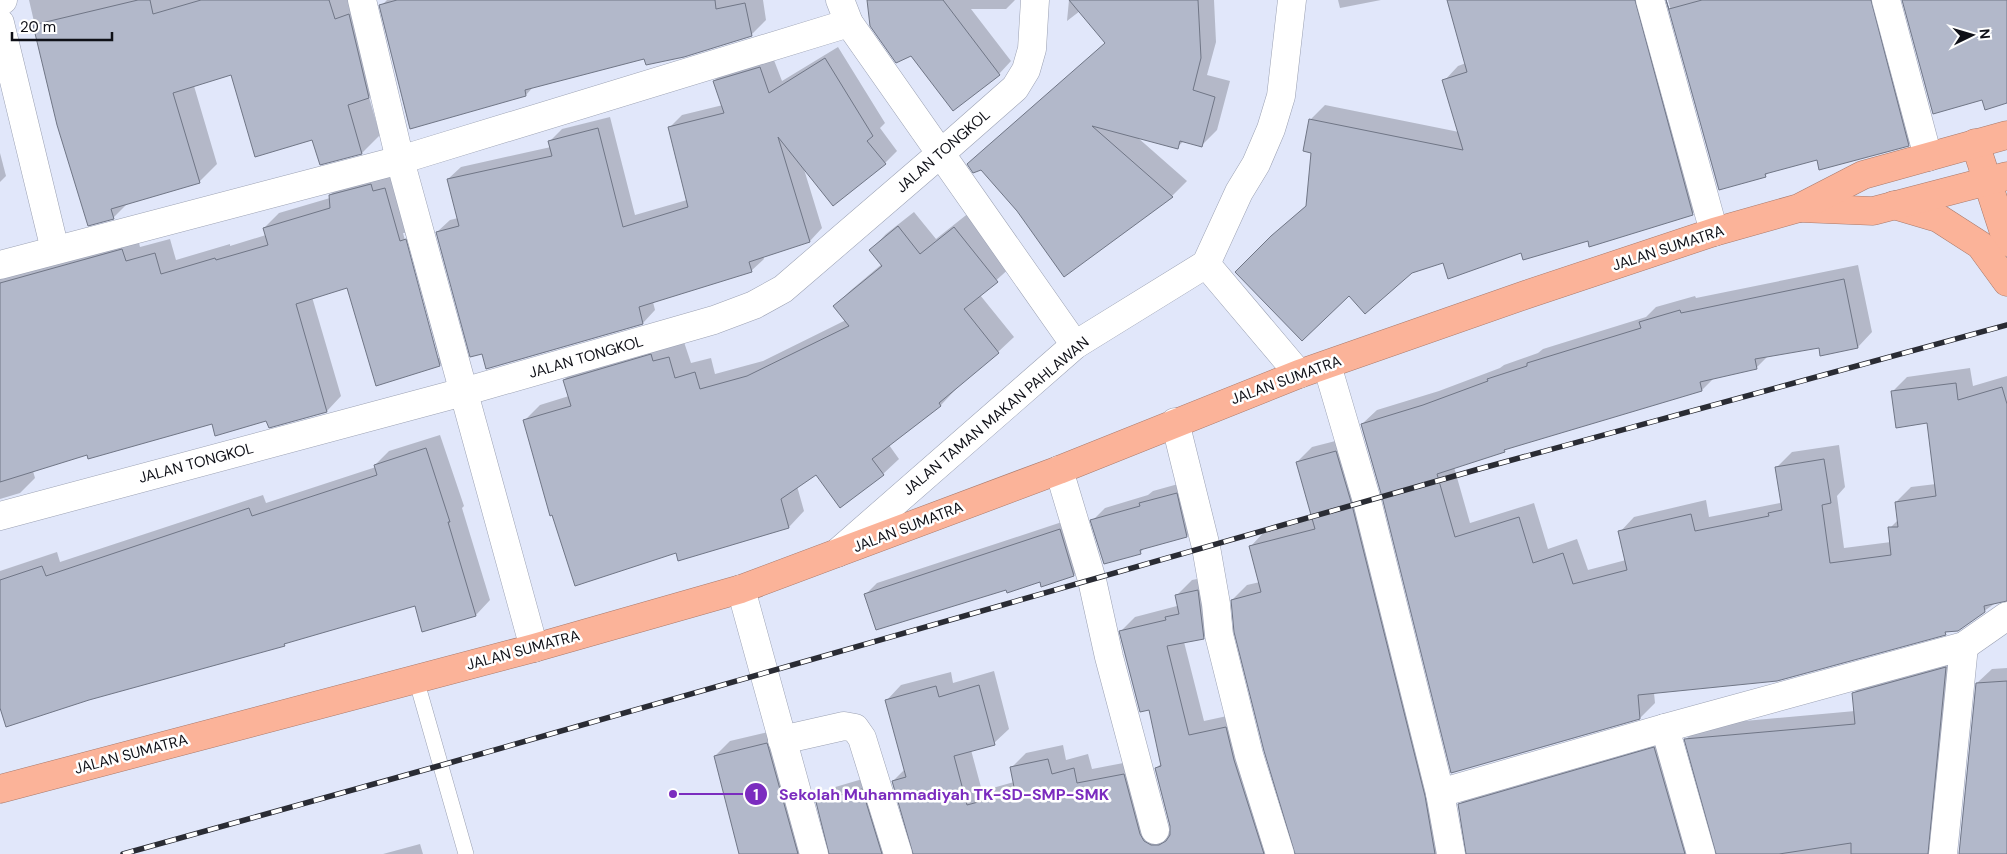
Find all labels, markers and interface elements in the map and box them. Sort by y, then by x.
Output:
scale bar [12,10,112,42]
north arrow [1947,10,1997,60]
text: 20 m [20,17,56,37]
text: N [1976,28,1994,40]
street label: JALAN TONGKOL [892,105,994,197]
street label: JALAN SUMATRA [1610,220,1726,276]
street label: JALAN TONGKOL [526,331,646,383]
street label: JALAN TAMAN MAKAN PAHLAWAN [899,332,1093,500]
street label: JALAN SUMATRA [1228,351,1344,409]
street label: JALAN TONGKOL [136,438,256,488]
street label: JALAN SUMATRA [850,497,966,557]
street label: JALAN SUMATRA [464,625,582,675]
street label: JALAN SUMATRA [72,729,190,779]
callout: Sekolah Muhammadiyah TK-SD-SMP-SMK [743,779,1119,810]
text: Sekolah Muhammadiyah TK-SD-SMP-SMK [779,784,1110,805]
text: 1 [753,785,759,805]

